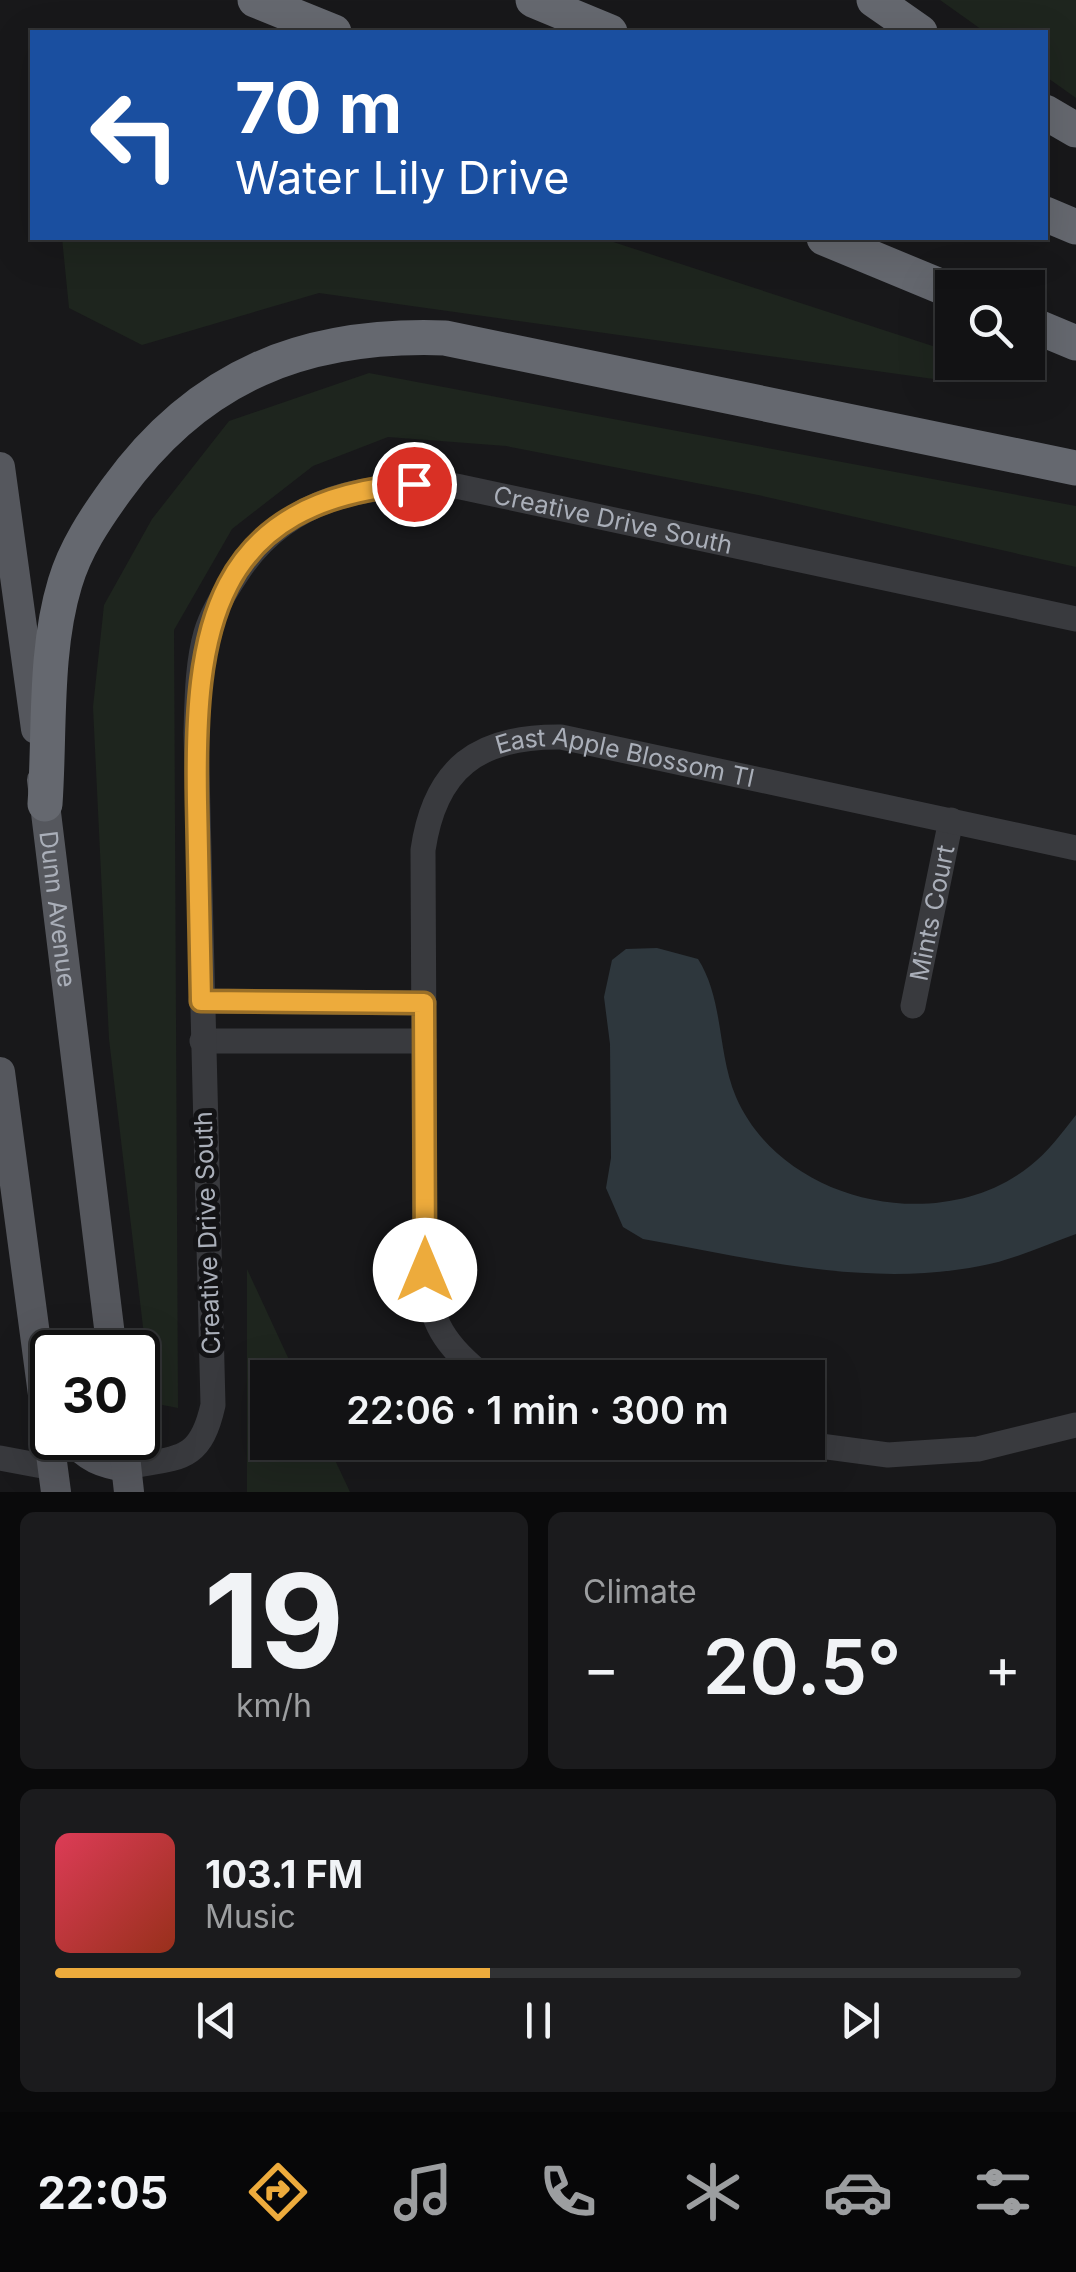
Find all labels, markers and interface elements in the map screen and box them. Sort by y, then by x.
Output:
text: 70 m [235,65,402,150]
icon: left [70,70,200,200]
text: Water Lily Drive [235,150,570,205]
map controls [935,270,1045,380]
button: search [935,270,1045,380]
pin [372,442,457,527]
icon: arrive [387,457,442,512]
street label: Creative Drive South [491,479,735,560]
street label: East Apple Blossom Tl [492,721,757,793]
street label: Dunn Avenue [33,829,82,989]
street label: Mints Court [904,842,960,983]
street label: Creative Drive South [188,1111,226,1355]
position arrow [373,1218,477,1322]
speed limit sign: 30 [30,1330,160,1460]
text: 22:06 · 1 min · 300 m [346,1387,729,1433]
text: 19 [204,1542,344,1699]
text: Climate [583,1572,697,1611]
text: 20.5° [703,1621,901,1712]
text: − [583,1635,619,1701]
text: + [985,1635,1021,1701]
text: km/h [236,1686,312,1725]
text: 103.1 FM [205,1851,363,1897]
text: Music [205,1897,296,1936]
icon: previous [189,1993,244,2048]
icon: pause [511,1993,566,2048]
icon: next [833,1993,888,2048]
icon: directions [243,2157,313,2227]
icon: music [388,2157,458,2227]
icon: phone [533,2157,603,2227]
icon: climate [678,2157,748,2227]
icon: car [823,2157,893,2227]
icon: filters [968,2157,1038,2227]
text: 22:05 [38,2165,168,2220]

